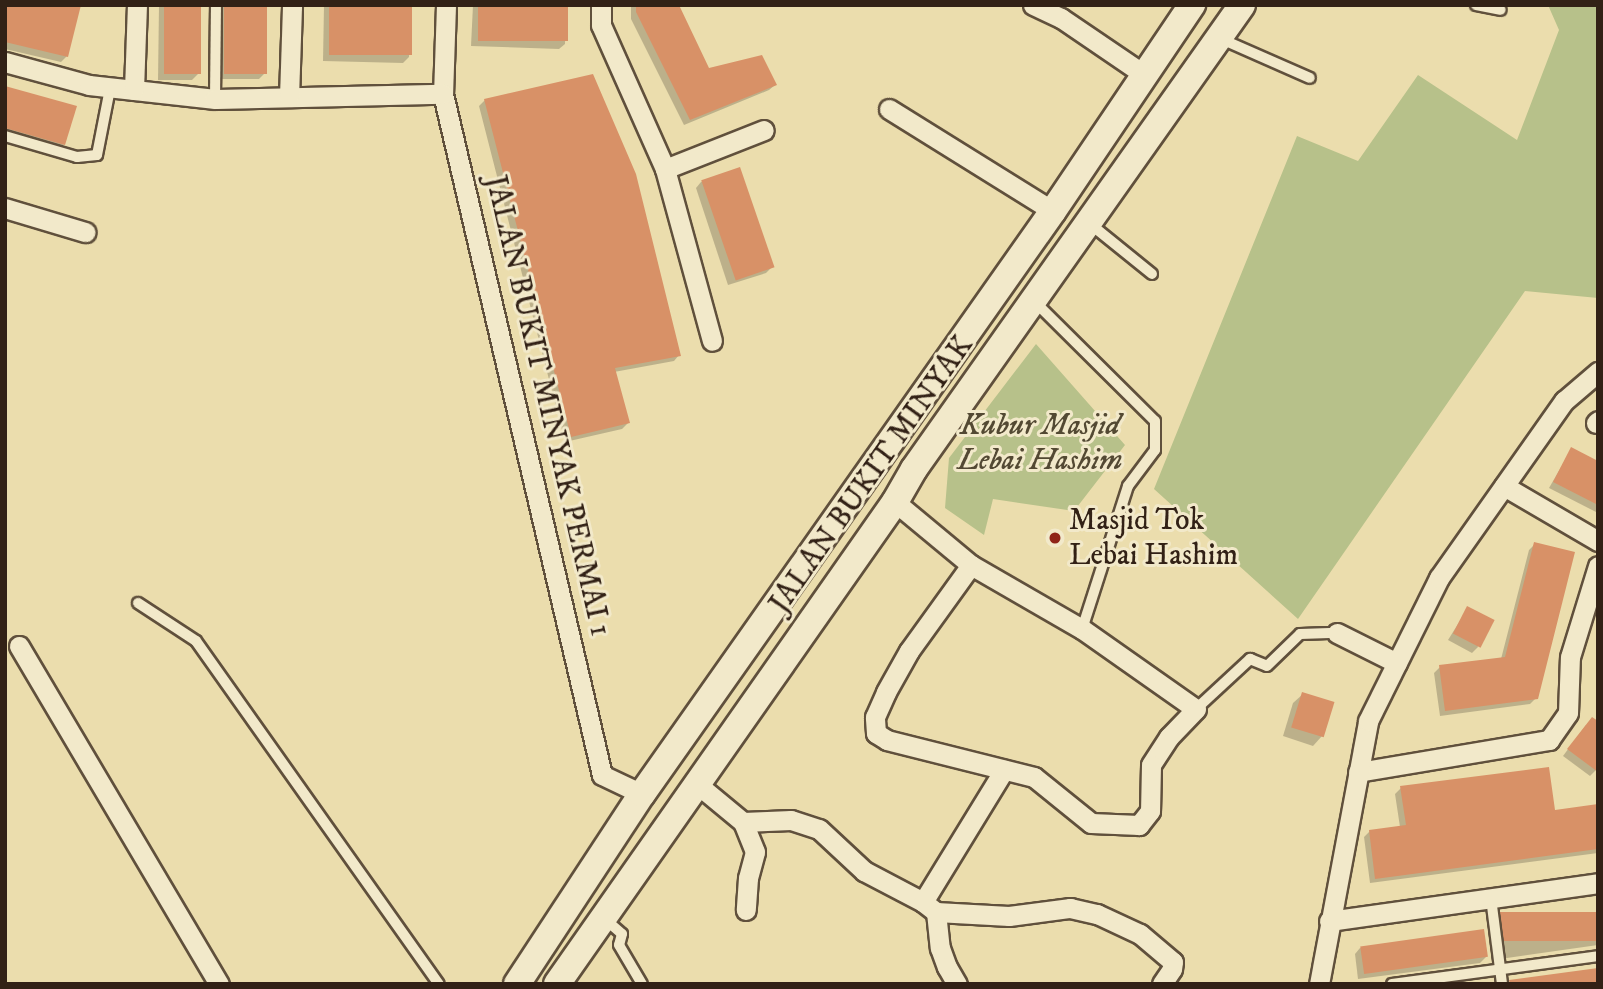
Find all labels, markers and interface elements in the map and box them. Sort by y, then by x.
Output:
street label: JALAN BUKIT MINYAK PERMAI 1 [476,172,618,640]
street label: JALAN BUKIT MINYAK [762,329,982,621]
park label: Kubur Masjid Lebai Hashim [957,408,1123,478]
place label: Masjid Tok Lebai Hashim [1069,503,1238,574]
marker: Masjid Tok Lebai Hashim [1047,530,1063,546]

